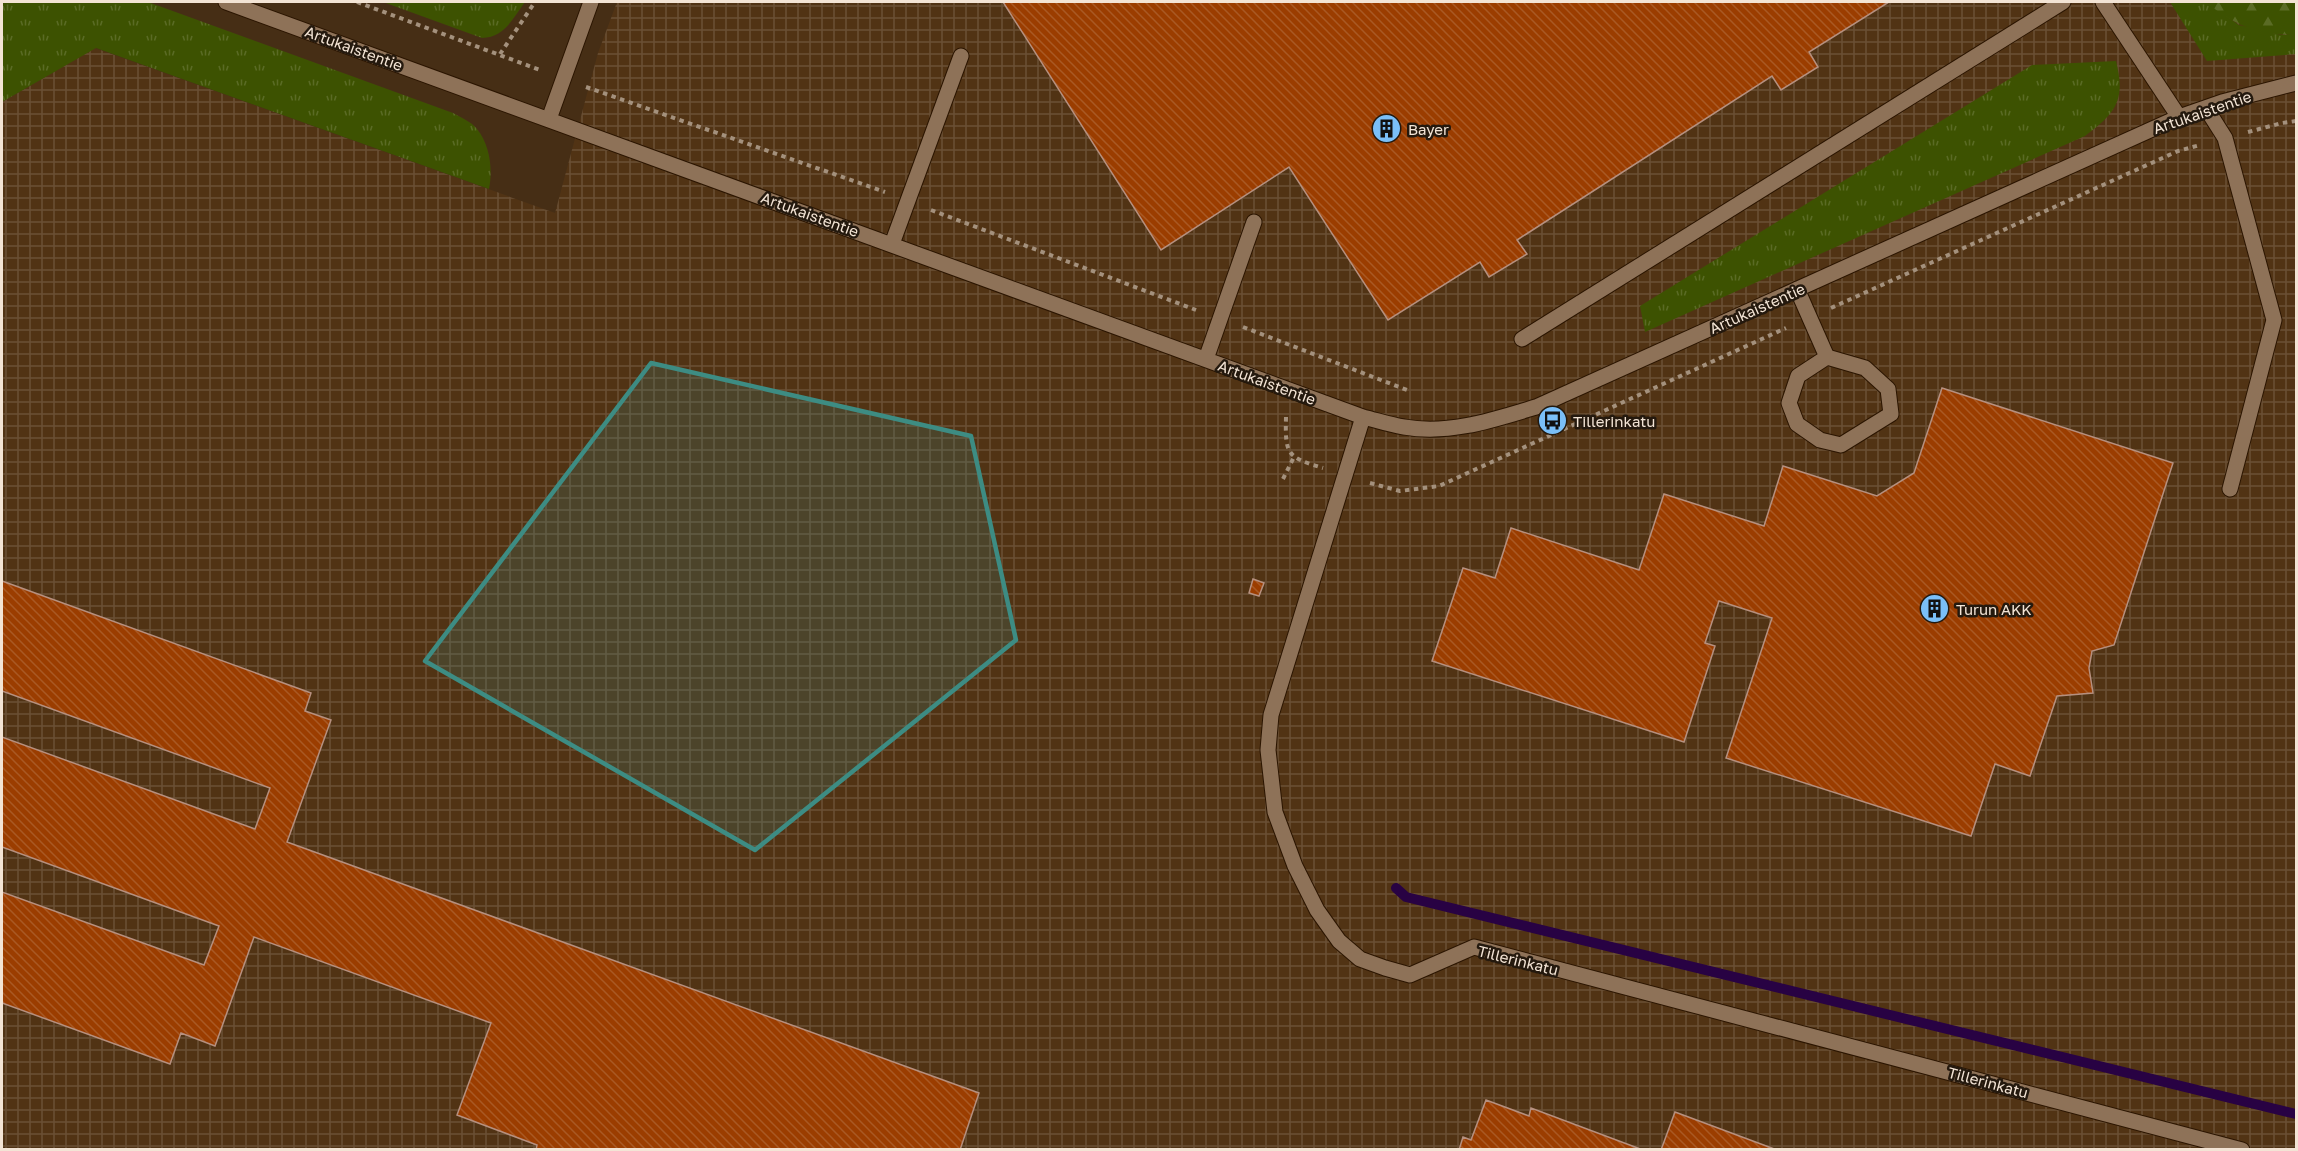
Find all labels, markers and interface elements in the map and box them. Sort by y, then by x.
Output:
street label: Artukaistentie [303,22,406,74]
street label: Artukaistentie [2151,87,2254,137]
building icon: Bayer [1371,113,1403,145]
place label: Bayer [1408,120,1449,138]
street label: Artukaistentie [759,188,862,240]
street label: Artukaistentie [1706,279,1808,337]
street label: Artukaistentie [1216,356,1319,408]
bus stop icon: Tillerinkatu [1536,405,1568,437]
place label: Tillerinkatu [1573,412,1655,430]
building icon: Turun AKK [1919,593,1951,625]
place label: Turun AKK [1956,600,2032,618]
street label: Tillerinkatu [1476,941,1560,979]
street label: Tillerinkatu [1946,1063,2030,1101]

